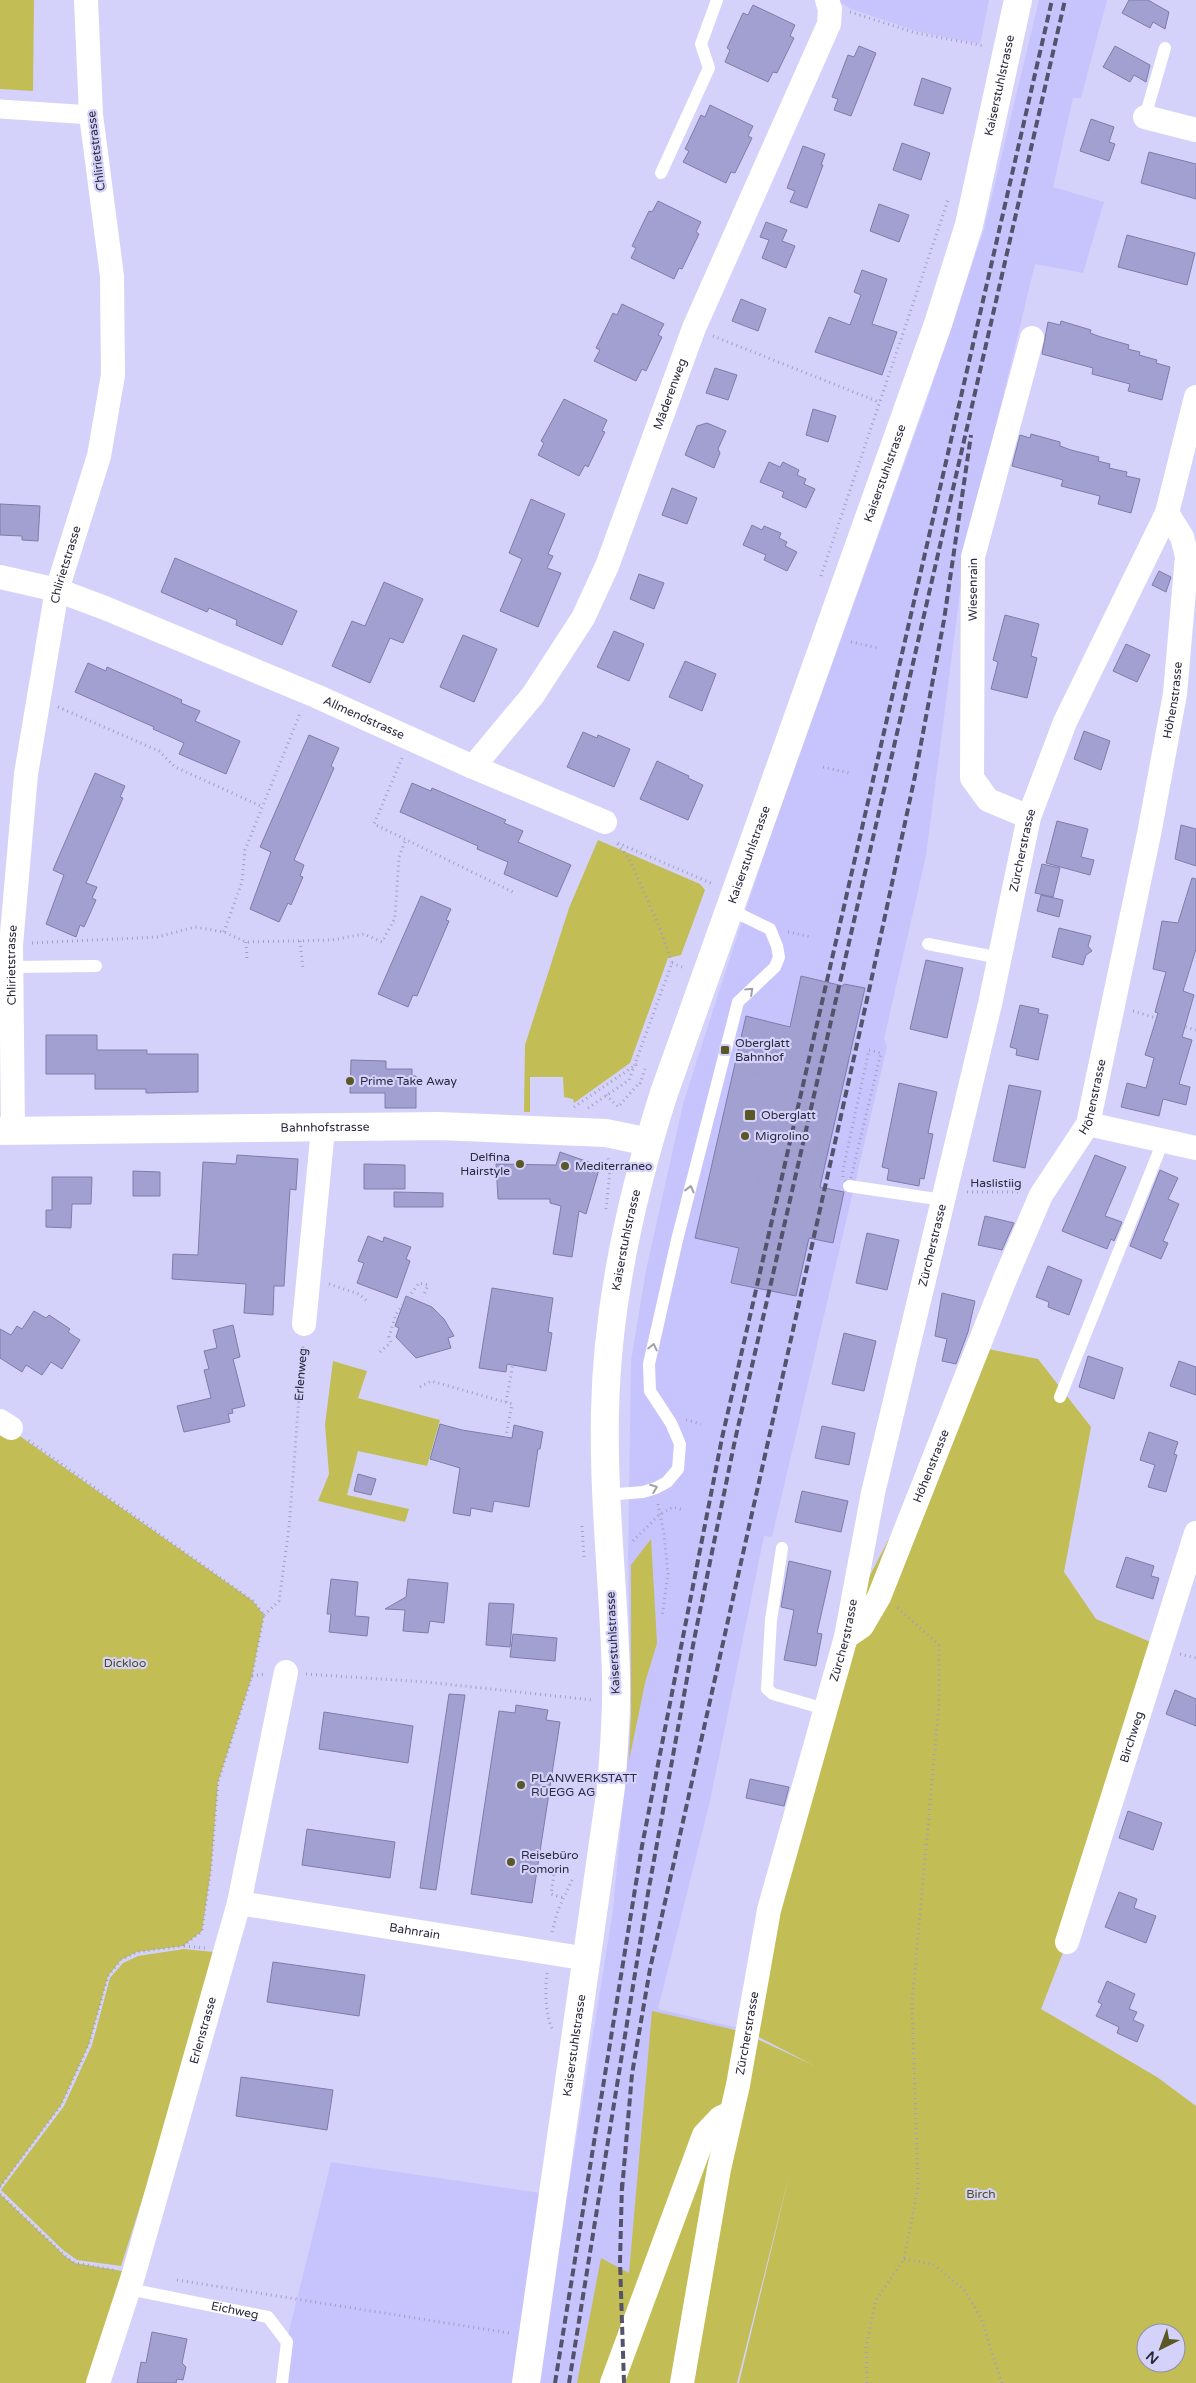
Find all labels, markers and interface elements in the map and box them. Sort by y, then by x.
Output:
street label: Kaiserstuhlstrasse [982,33,1017,137]
street label: Chlirietstrasse [84,110,108,192]
street label: Mäderenweg [650,356,689,432]
street label: Kaiserstuhlstrasse [861,422,909,524]
street label: Chlirietstrasse [48,524,84,605]
street label: Wiesenrain [966,558,980,621]
street label: Höhenstrasse [1160,661,1185,740]
street label: Allmendstrasse [321,693,407,742]
street label: Kaiserstuhlstrasse [725,804,773,906]
street label: Zürcherstrasse [1007,807,1039,893]
street label: Chlirietstrasse [4,924,20,1005]
one-way arrow [744,988,753,997]
place label: Oberglatt Bahnhof [735,1036,790,1064]
marker: Oberglatt Bahnhof [719,1044,731,1056]
street label: Höhenstrasse [1076,1058,1109,1137]
place label: Prime Take Away [360,1074,458,1088]
marker: Prime Take Away [344,1075,356,1087]
marker: Oberglatt [743,1108,757,1122]
place label: Oberglatt [761,1108,816,1122]
street label: Bahnhofstrasse [280,1120,370,1135]
place label: Migrolino [755,1129,809,1143]
marker: Migrolino [739,1130,751,1142]
place label: Delfina Hairstyle [460,1150,510,1178]
marker: Delfina Hairstyle [514,1158,526,1170]
place label: Mediterraneo [575,1159,652,1173]
marker: Mediterraneo [559,1160,571,1172]
street label: Haslistiig [970,1176,1022,1190]
one-way arrow [684,1184,695,1193]
street label: Kaiserstuhlstrasse [609,1188,643,1292]
street label: Zürcherstrasse [916,1202,949,1288]
one-way arrow [647,1343,657,1352]
street label: Erlenweg [292,1348,310,1402]
street label: Höhenstrasse [910,1427,952,1505]
one-way arrow [649,1484,657,1494]
street label: Kaiserstuhlstrasse [603,1591,623,1695]
street label: Zürcherstrasse [827,1598,860,1683]
park label: Dickloo [104,1656,146,1670]
street label: Birchweg [1117,1710,1146,1764]
place label: PLANWERKSTATT RÜEGG AG [531,1771,638,1799]
marker: PLANWERKSTATT RÜEGG AG [515,1779,527,1791]
place label: Reisebüro Pomorin [521,1848,578,1876]
marker: Reisebüro Pomorin [505,1856,517,1868]
street label: Bahnrain [388,1920,441,1942]
street label: Zürcherstrasse [733,1990,761,2076]
street label: Kaiserstuhlstrasse [560,1993,588,2097]
street label: Erlenstrasse [187,1995,219,2066]
park label: Birch [966,2187,996,2201]
street label: Eichweg [210,2299,260,2322]
north arrow [1136,2323,1186,2373]
text: N [1143,2347,1163,2367]

